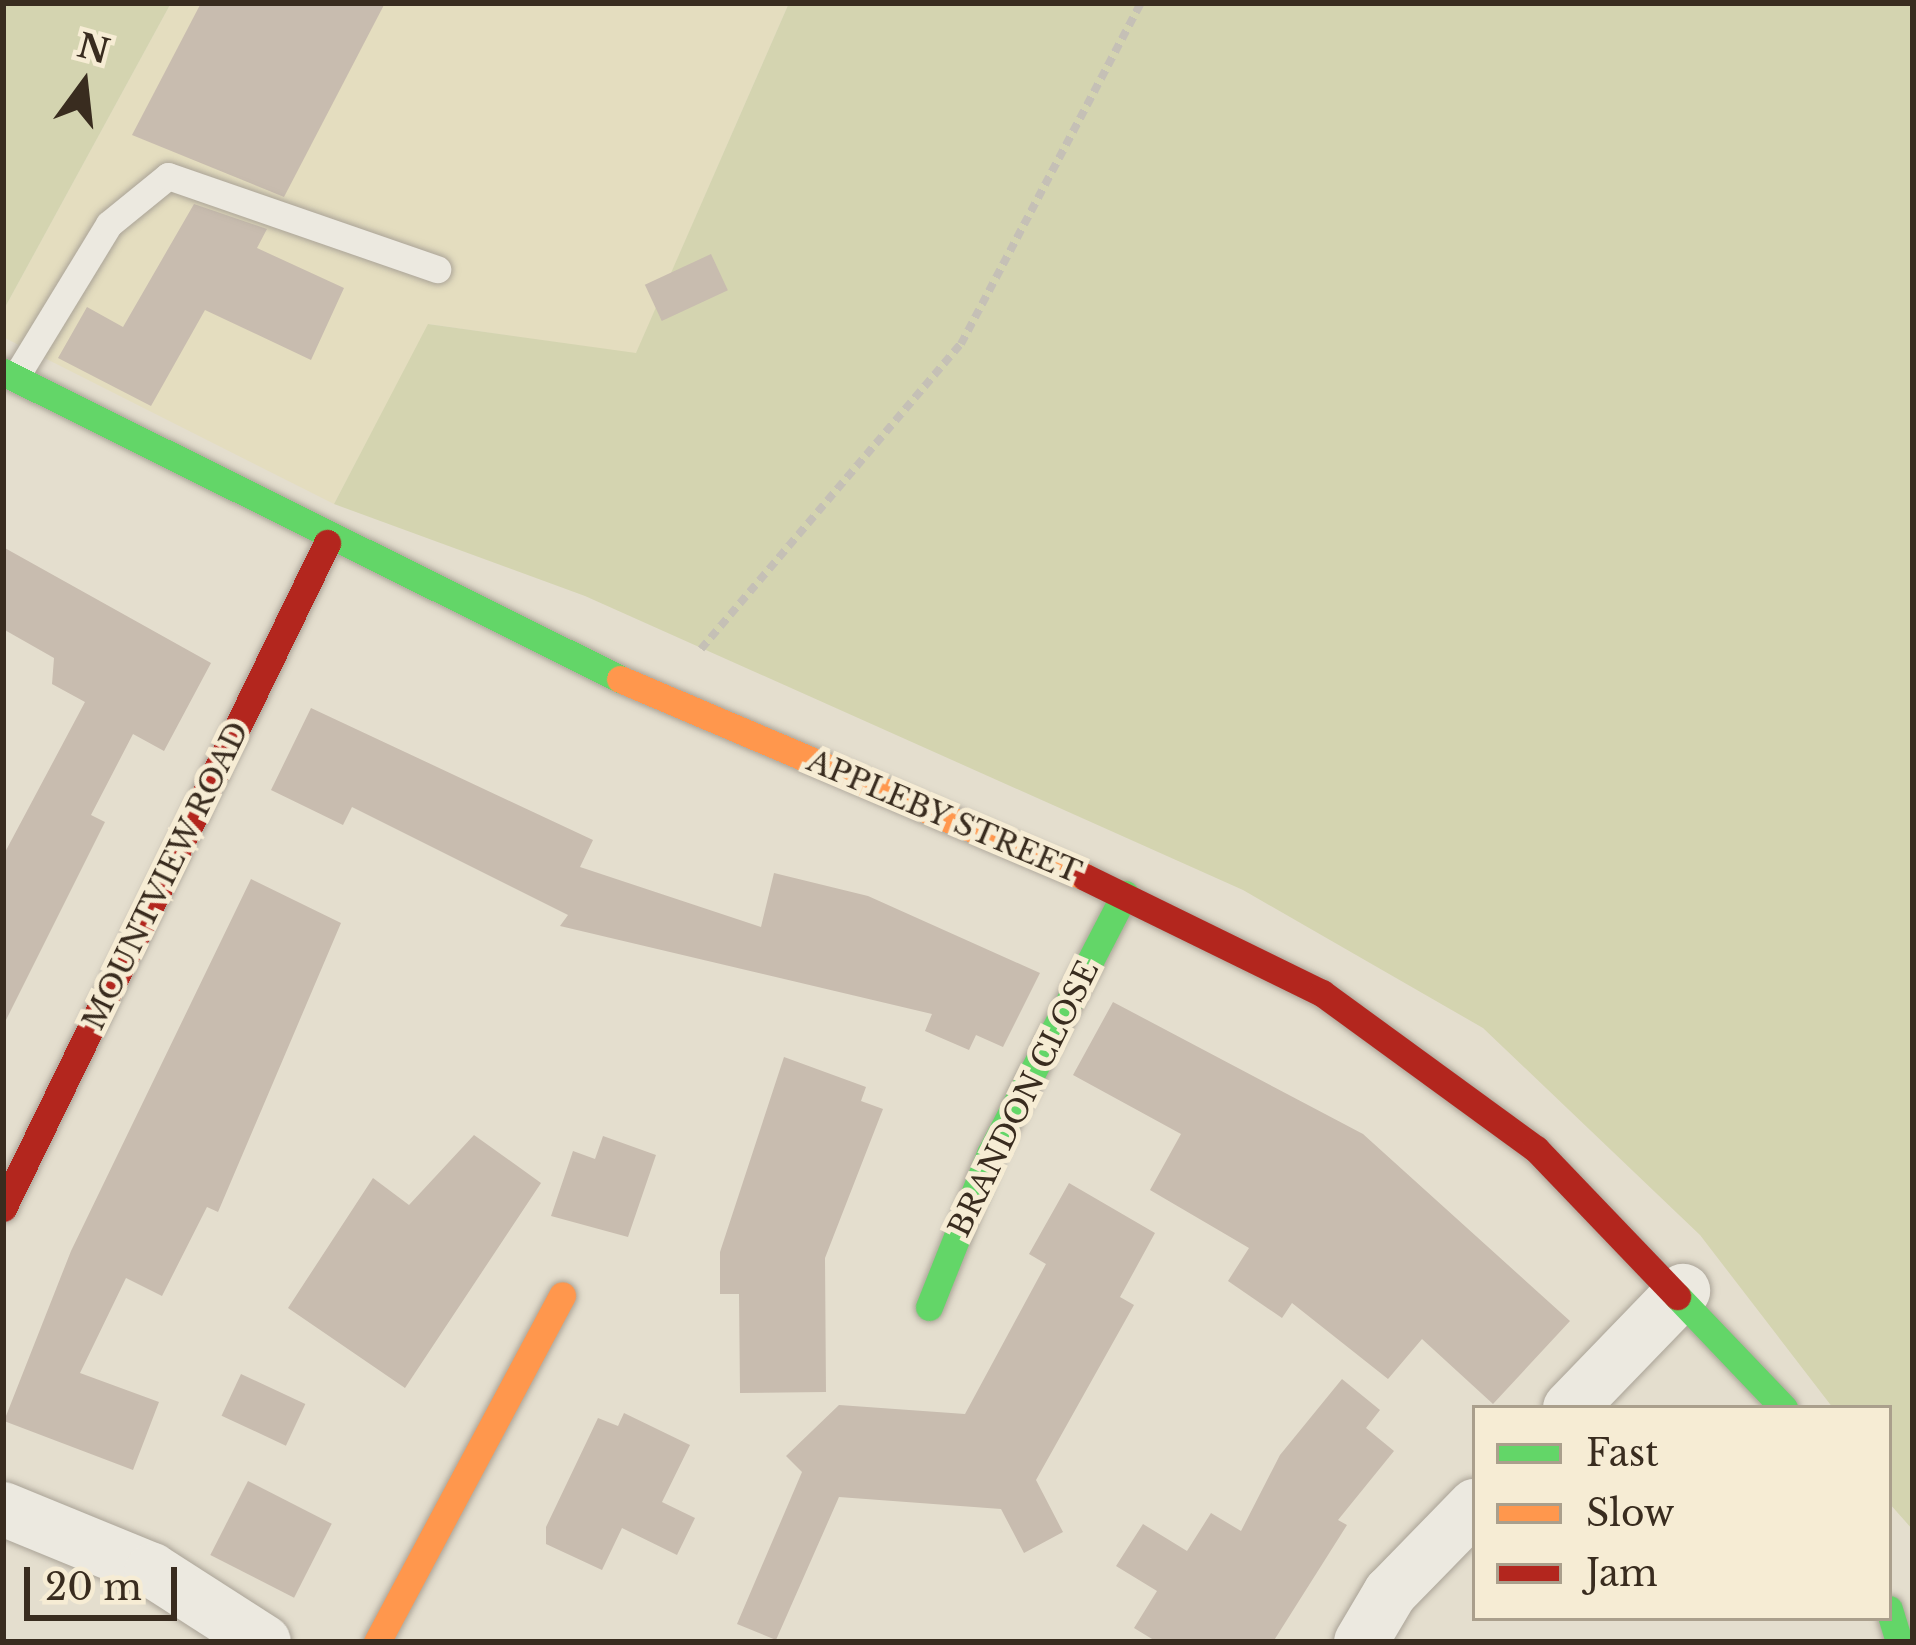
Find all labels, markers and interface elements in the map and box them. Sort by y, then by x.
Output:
north arrow [24,24,144,144]
text: N [73,25,114,73]
street label: MOUNTVIEW ROAD [75,716,257,1036]
street label: APPLEBY STREET [801,743,1087,891]
street label: BRANDON CLOSE [942,955,1106,1243]
legend [1472,1405,1892,1621]
text: Fast [1586,1431,1659,1476]
text: Slow [1586,1491,1674,1536]
scale bar [30,1543,183,1617]
text: Jam [1586,1551,1658,1596]
text: 20 m [45,1565,142,1610]

